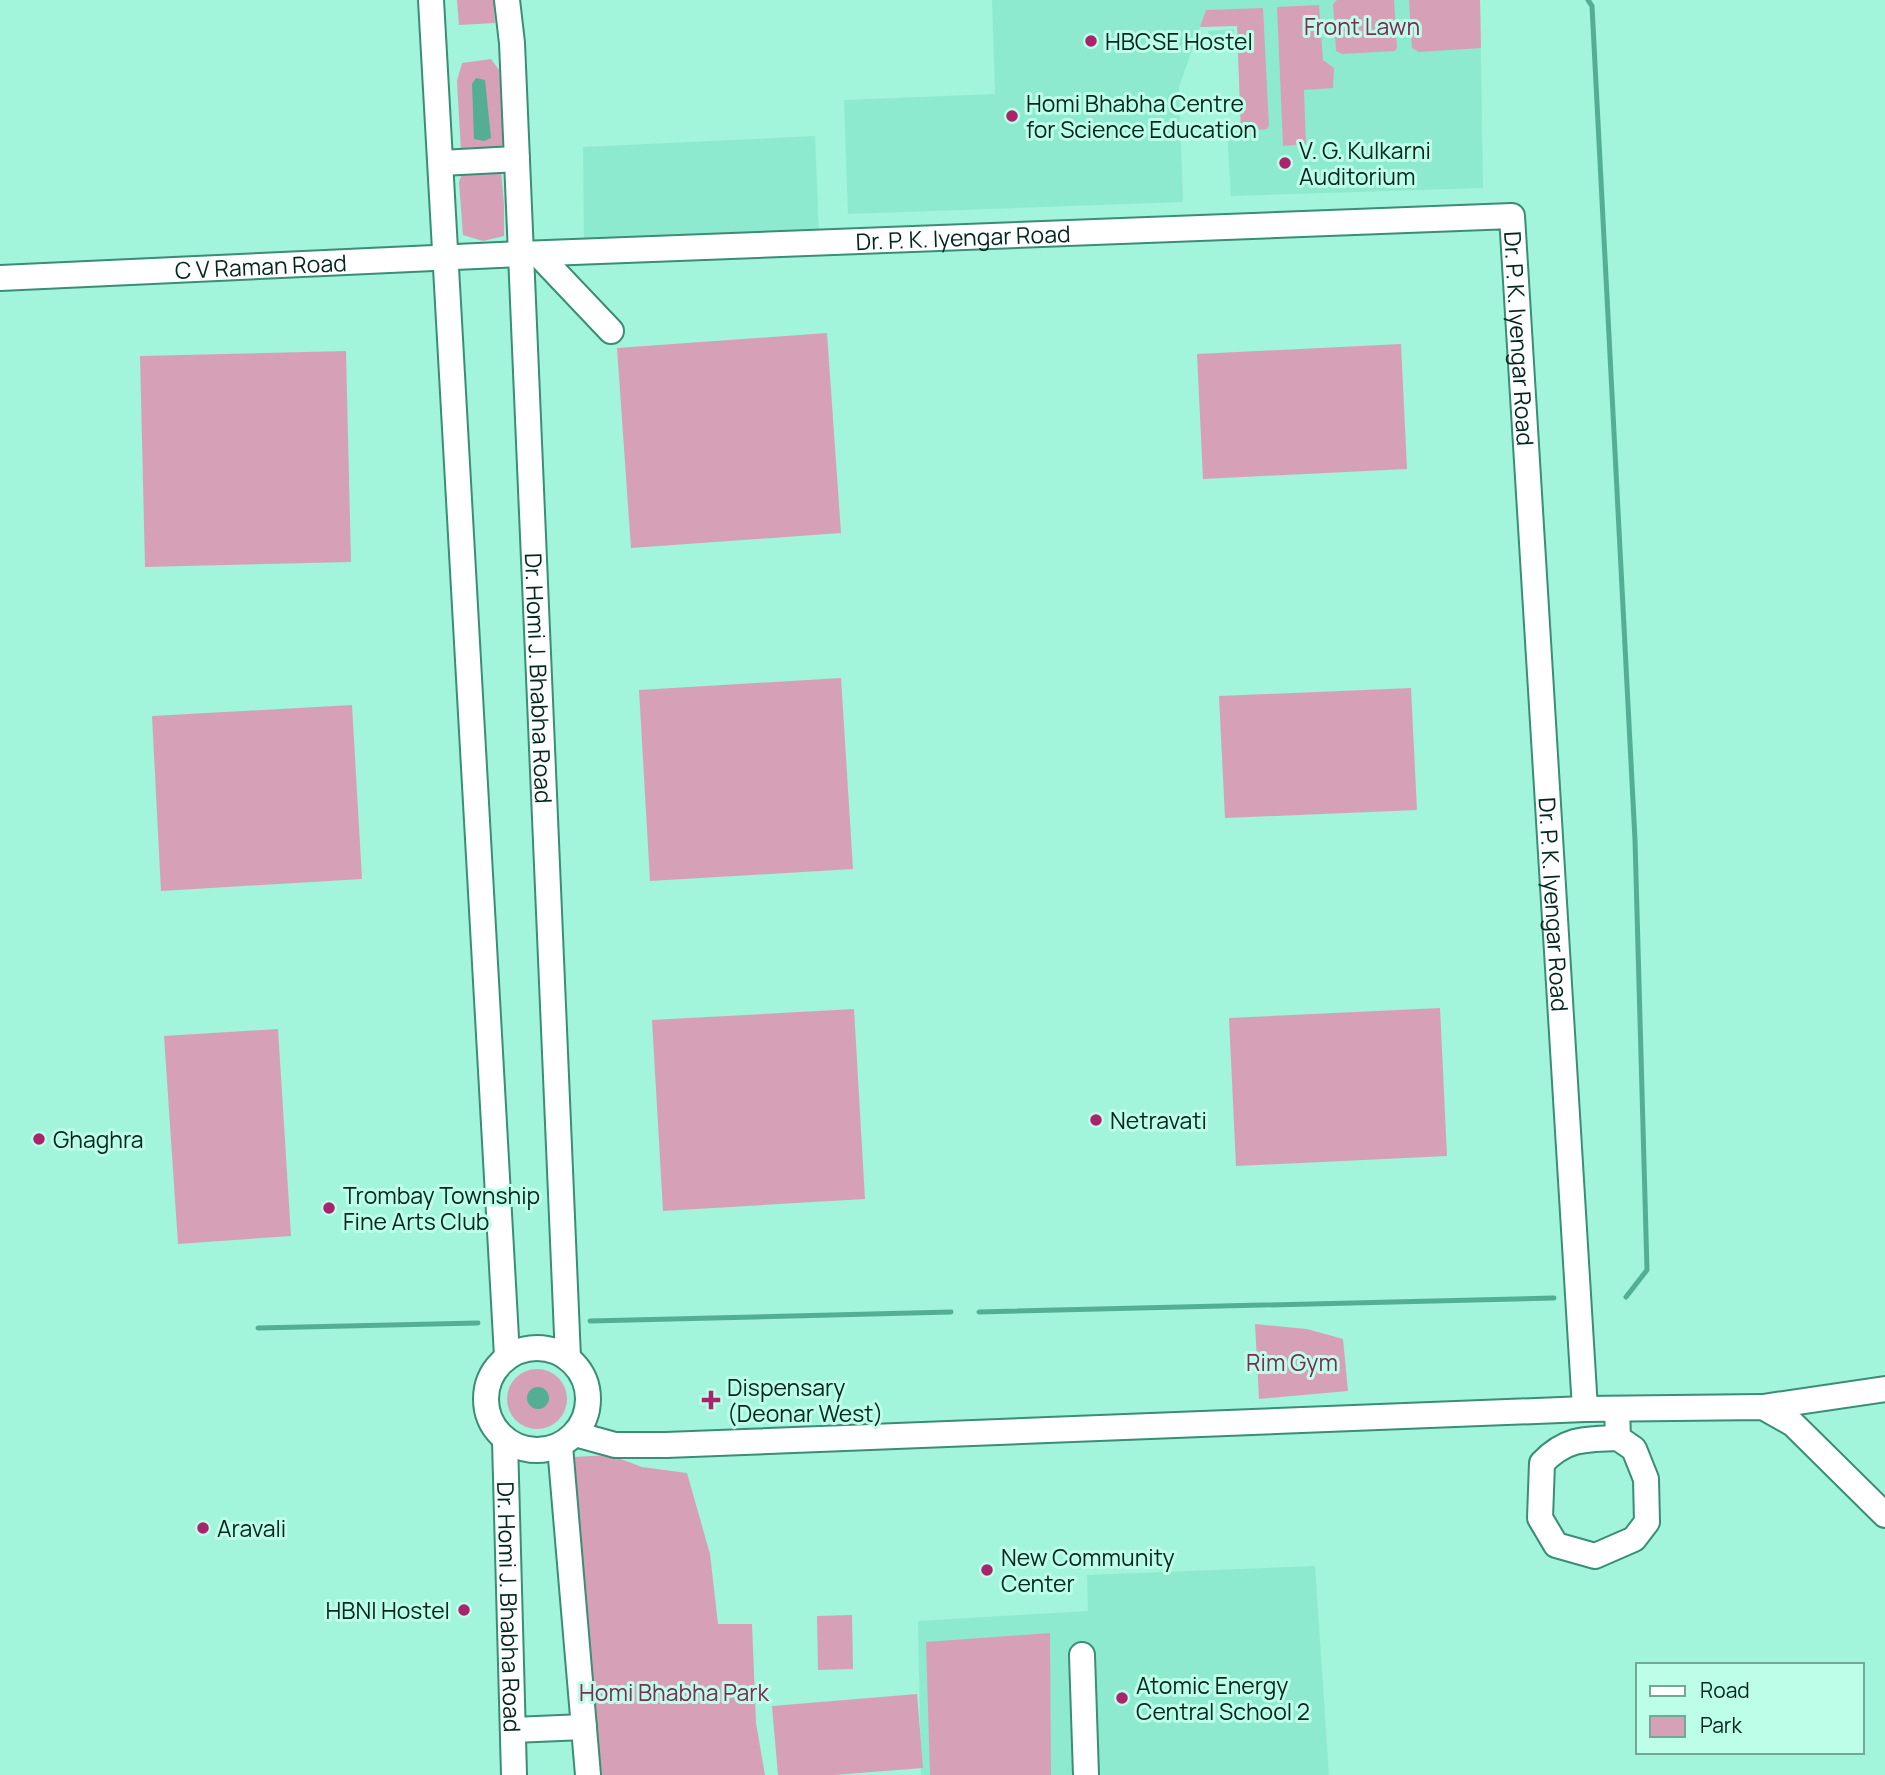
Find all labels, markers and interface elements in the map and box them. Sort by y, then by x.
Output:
park label: Front Lawn [1304,10,1420,42]
place label: HBCSE Hostel [1105,25,1253,57]
marker: HBCSE Hostel [1083,33,1099,49]
place label: Homi Bhabha Centre for Science Education [1026,87,1257,145]
marker: Homi Bhabha Centre for Science Education [1004,108,1020,124]
place label: V. G. Kulkarni Auditorium [1299,134,1431,192]
marker: V. G. Kulkarni Auditorium [1277,155,1293,171]
street label: Dr. P. K. Iyengar Road [855,217,1071,257]
street label: Dr. P. K. Iyengar Road [1497,230,1542,447]
street label: C V Raman Road [174,246,347,286]
street label: Dr. Homi J. Bhabha Road [518,552,560,804]
street label: Dr. P. K. Iyengar Road [1532,796,1577,1013]
place label: Netravati [1110,1104,1207,1136]
marker: Netravati [1088,1112,1104,1128]
place label: Ghaghra [53,1123,144,1155]
marker: Ghaghra [31,1131,47,1147]
place label: Trombay Township Fine Arts Club [343,1179,540,1237]
marker: Trombay Township Fine Arts Club [321,1200,337,1216]
park label: Rim Gym [1246,1346,1338,1378]
place label: Dispensary (Deonar West) [727,1371,883,1429]
marker: Dispensary (Deonar West) [701,1390,721,1410]
street label: Dr. Homi J. Bhabha Road [490,1481,529,1733]
place label: Aravali [217,1512,286,1544]
marker: Aravali [195,1520,211,1536]
place label: New Community Center [1001,1541,1175,1599]
marker: New Community Center [979,1562,995,1578]
place label: HBNI Hostel [326,1594,450,1626]
marker: HBNI Hostel [456,1602,472,1618]
legend [1636,1663,1864,1754]
place label: Atomic Energy Central School 2 [1136,1669,1310,1727]
park label: Homi Bhabha Park [579,1676,770,1708]
text: Road [1700,1676,1750,1704]
marker: Atomic Energy Central School 2 [1114,1690,1130,1706]
text: Park [1700,1711,1742,1739]

